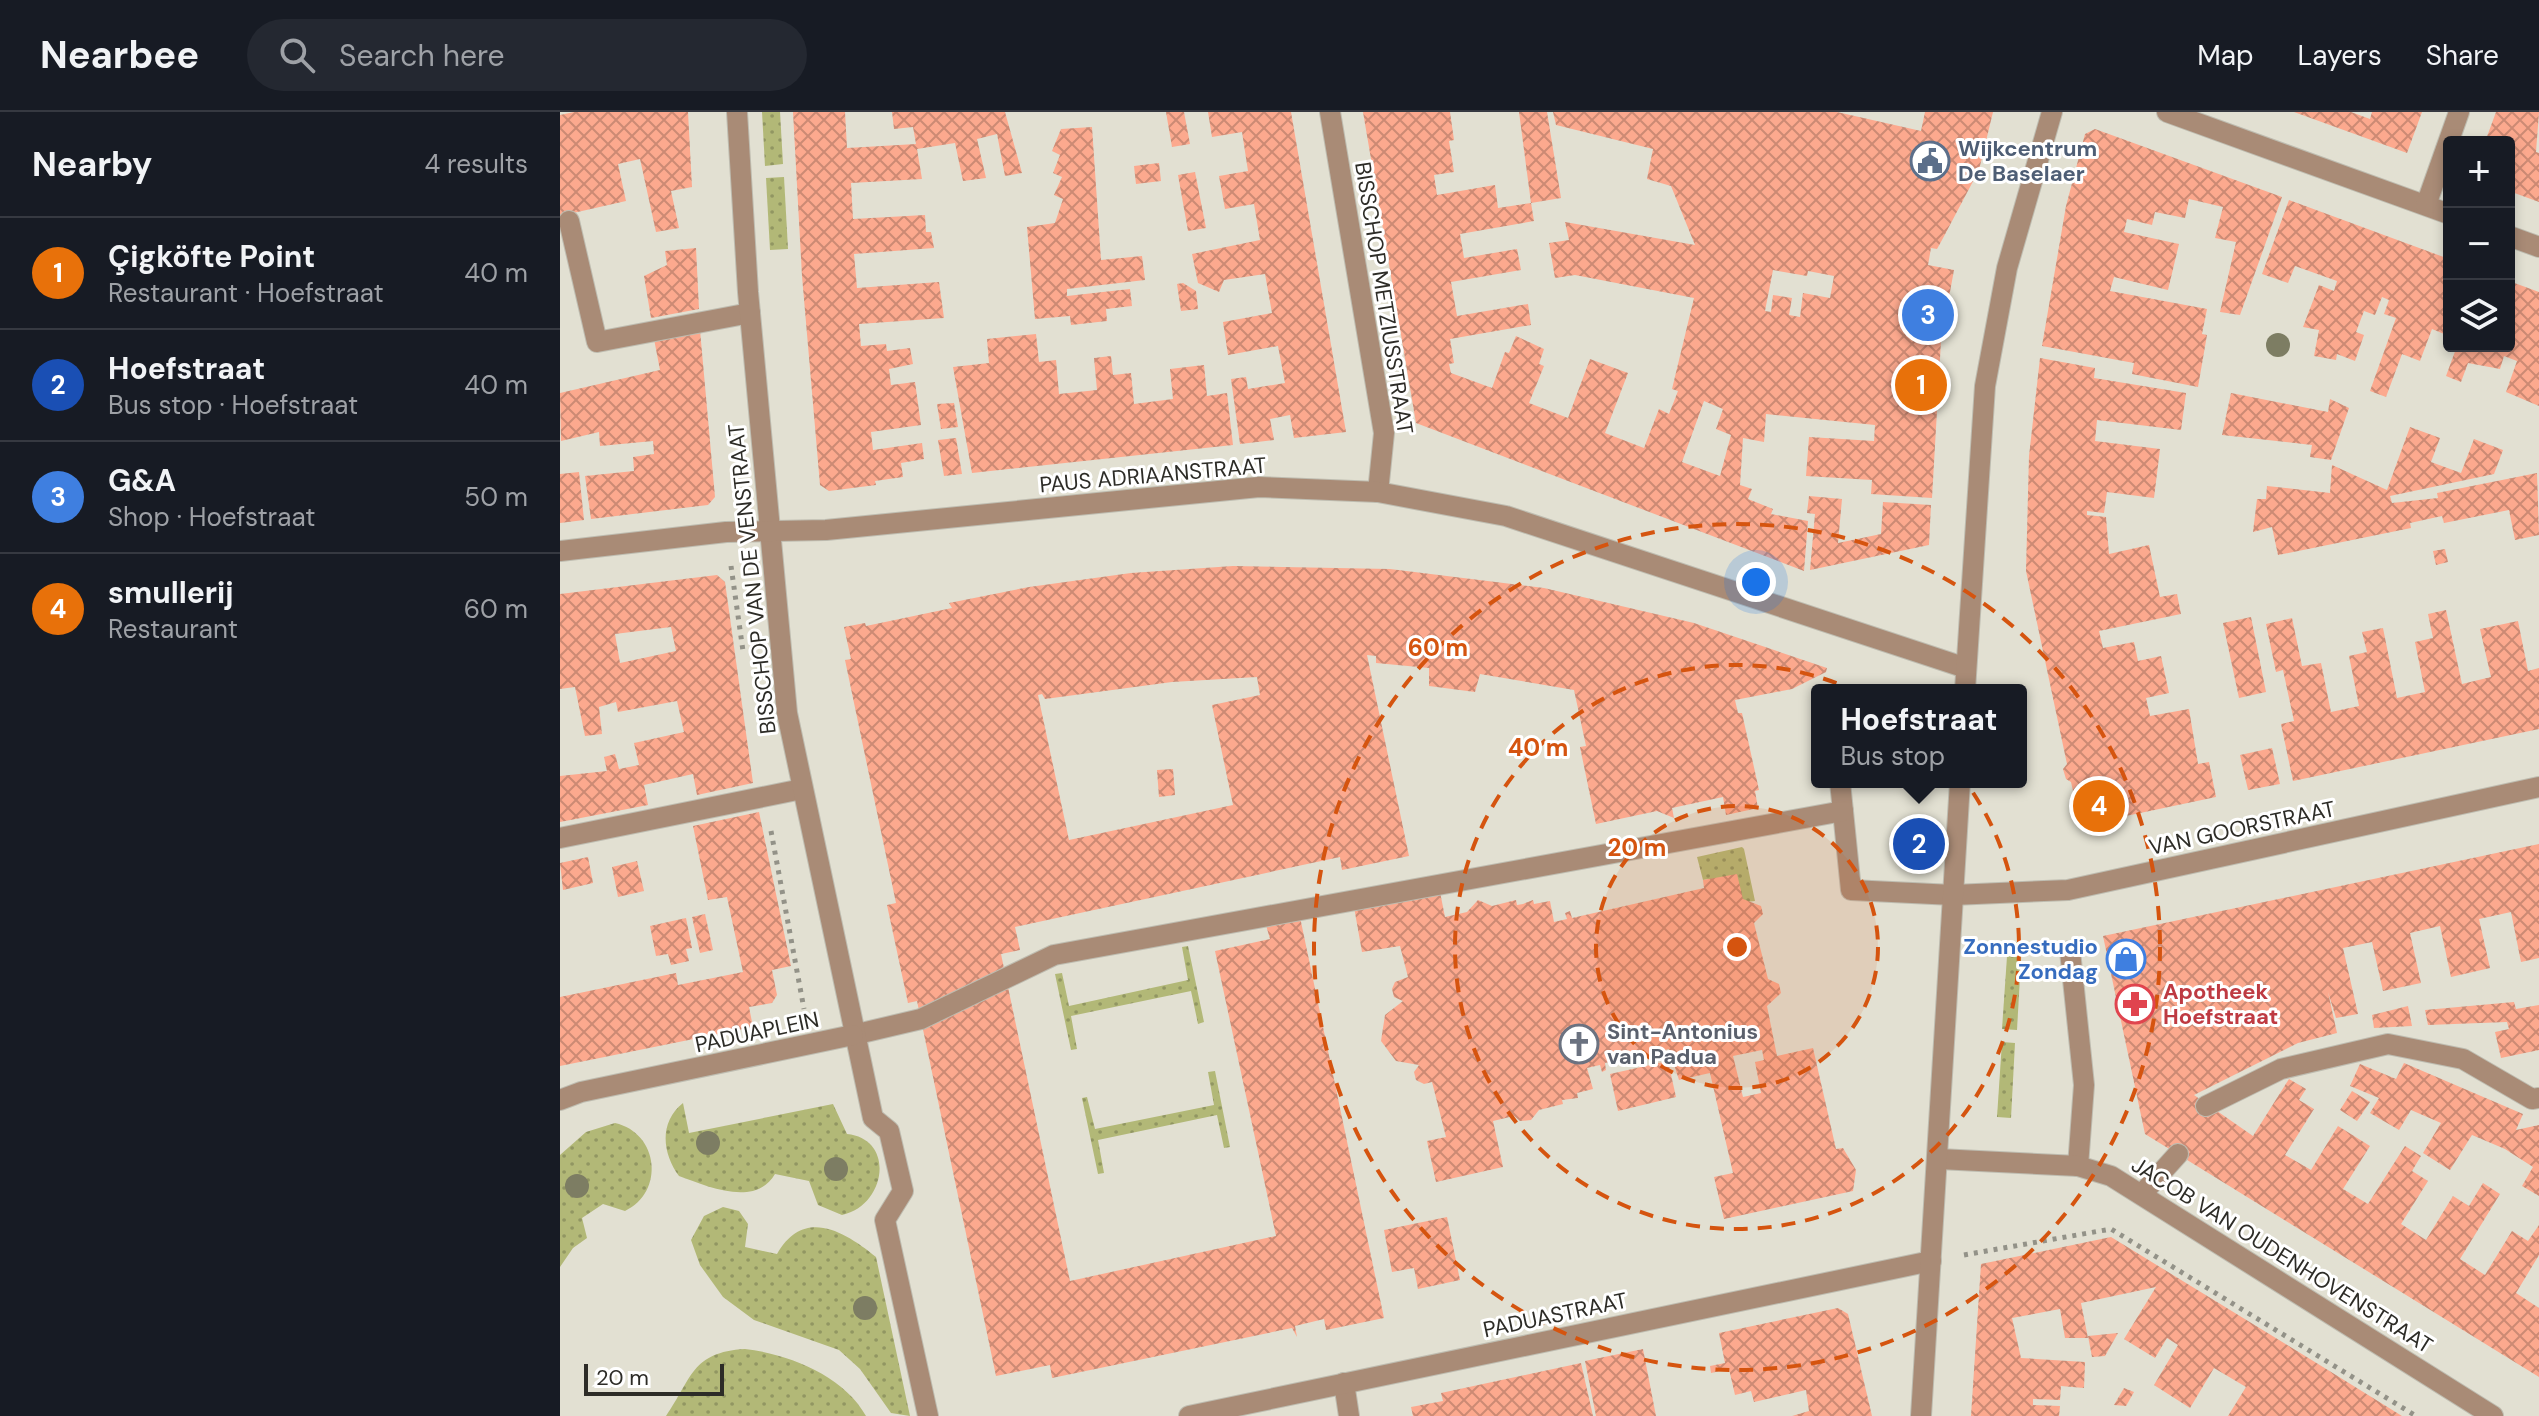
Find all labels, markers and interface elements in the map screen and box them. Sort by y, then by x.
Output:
search box [247,19,807,91]
text: Nearbee [40,30,199,80]
icon: search [275,33,319,77]
text: Search here [339,36,505,75]
text: Map [2197,37,2254,74]
text: Layers [2298,37,2382,74]
text: Share [2426,37,2499,74]
place label: Wijkcentrum De Baselaer [1958,134,2097,188]
map controls [2443,136,2515,352]
button: + [2443,136,2515,208]
public building icon: Wijkcentrum De Baselaer [1909,140,1951,182]
text: Nearby [32,142,152,187]
text: 4 results [424,147,528,181]
street label: BISSCHOP METZIUSSTRAAT [1348,160,1420,436]
button: − [2443,208,2515,280]
text: Çigköfte Point [108,237,315,276]
text: 1 [53,256,63,290]
text: 40 m [464,256,528,290]
text: Restaurant · Hoefstraat [108,276,384,310]
button: layers [2443,280,2515,352]
pin: 3 [1902,285,1954,345]
text: Hoefstraat [108,349,265,388]
pin: 1 [1895,355,1947,415]
text: 2 [50,368,66,402]
text: 40 m [464,368,528,402]
text: Bus stop · Hoefstraat [108,388,358,422]
street label: BISSCHOP VAN DE VENSTRAAT [721,422,783,736]
street label: PAUS ADRIAANSTRAAT [1038,451,1268,499]
text: G&A [108,461,176,500]
text: 3 [50,480,66,514]
text: 50 m [464,480,528,514]
text: Shop · Hoefstraat [108,500,315,534]
your location [1736,562,1776,602]
text: smullerij [108,573,233,612]
text: 4 [50,592,66,626]
text: 60 m [464,592,528,626]
text: Restaurant [108,612,238,646]
text: 60 m [1408,632,1468,663]
popup [1811,684,2027,788]
text: Hoefstraat [1840,700,1998,739]
text: 40 m [1508,732,1568,763]
text: Bus stop [1840,739,1945,773]
pin: 4 [2073,776,2125,836]
street label: VAN GOORSTRAAT [2146,794,2338,862]
pin: 2 [1893,814,1945,874]
text: 20 m [1608,832,1666,863]
place label: Zonnestudio Zondag [1963,932,2098,986]
centre of rings [1723,933,1751,961]
shop icon: Zonnestudio Zondag [2105,938,2147,980]
place label: Apotheek Hoefstraat [2163,977,2278,1031]
pharmacy icon: Apotheek Hoefstraat [2114,983,2156,1025]
street label: PADUAPLEIN [692,1005,822,1059]
place label: Sint-Antonius van Padua [1607,1017,1758,1071]
church icon: Sint-Antonius van Padua [1558,1023,1600,1065]
street label: JACOB VAN OUDENHOVENSTRAAT [2126,1150,2438,1360]
street label: PADUASTRAAT [1480,1286,1630,1344]
scale bar [584,1360,724,1396]
text: 20 m [596,1363,649,1392]

